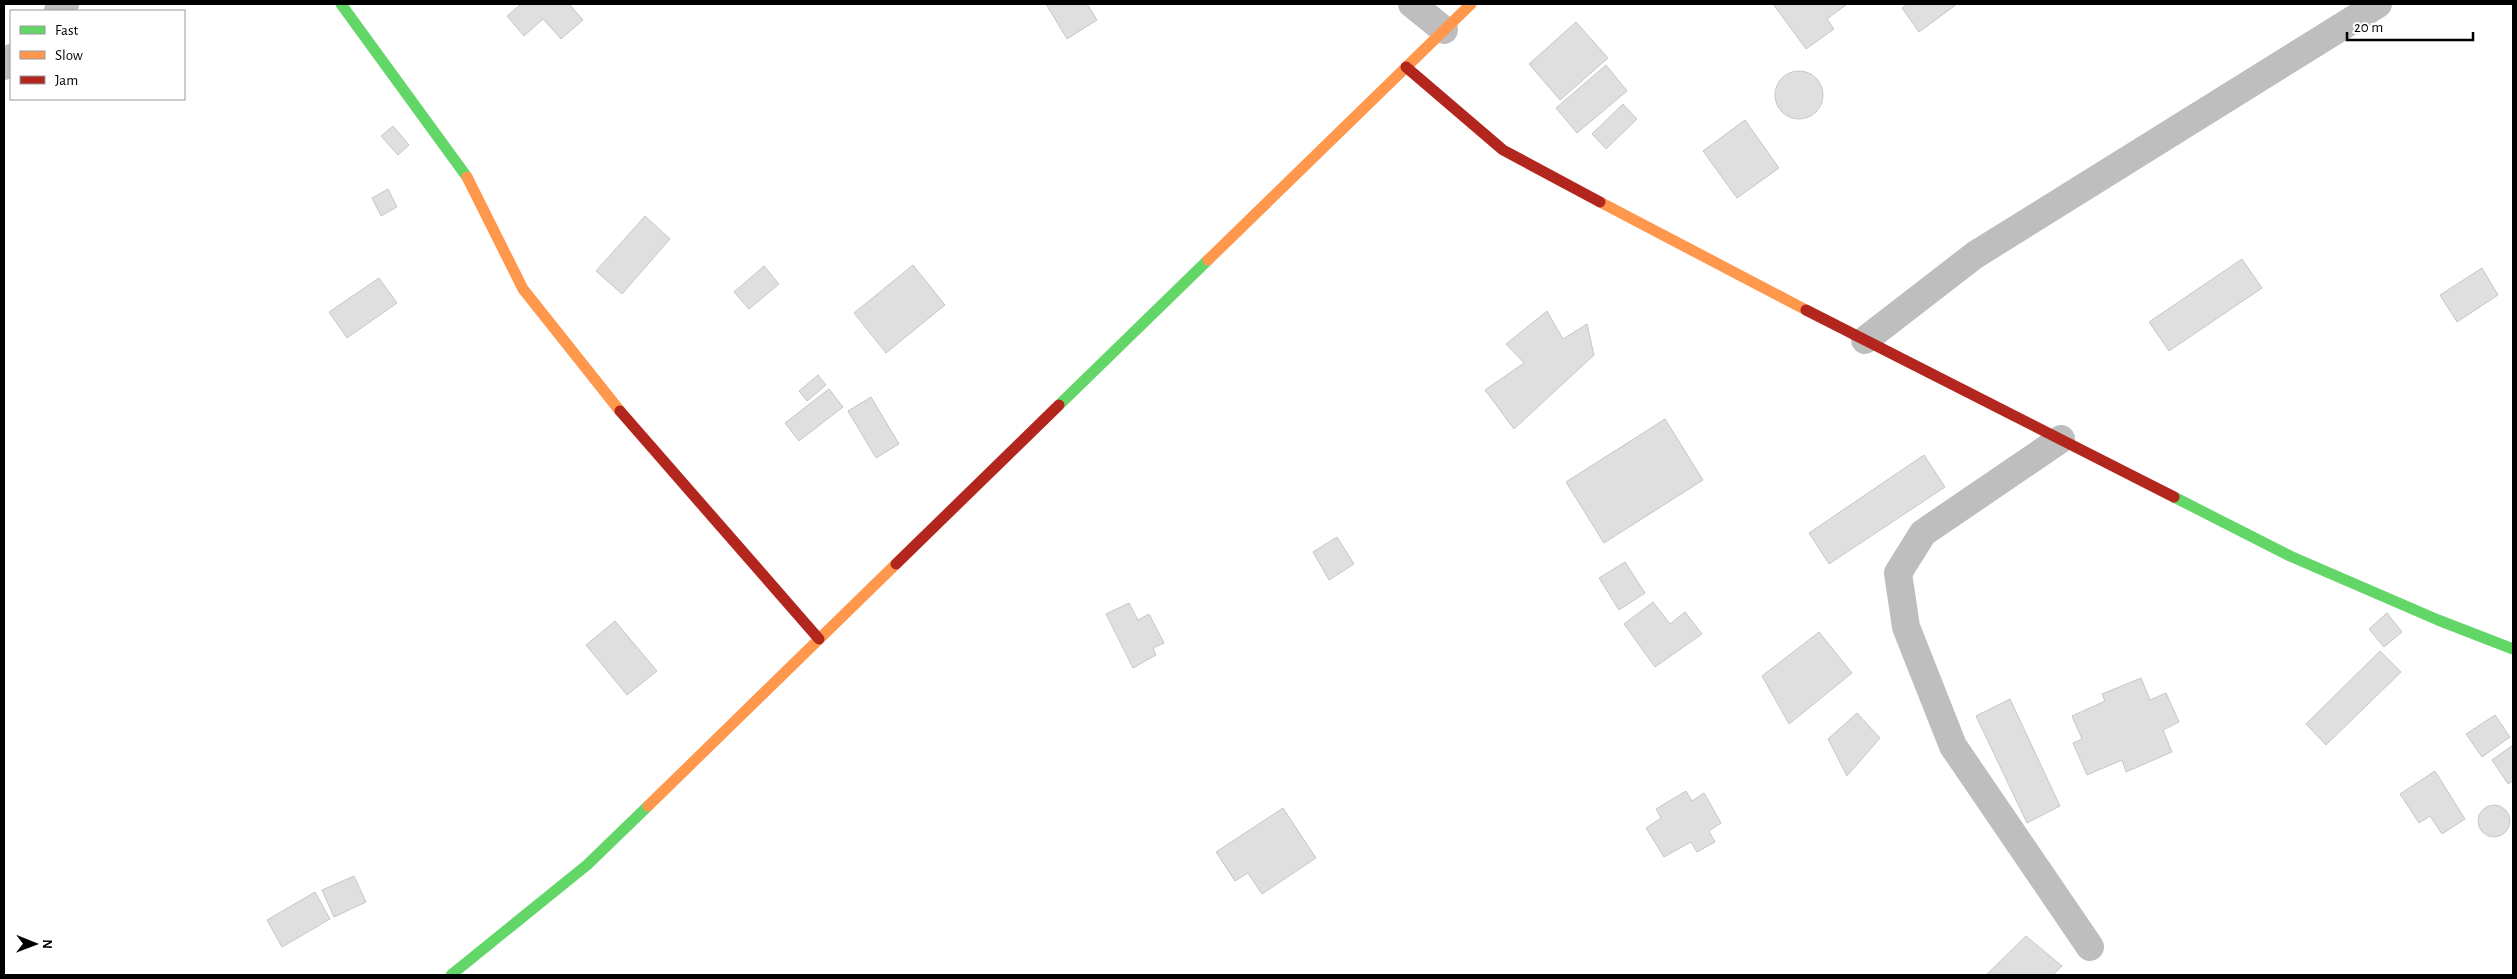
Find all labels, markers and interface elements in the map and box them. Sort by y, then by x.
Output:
legend [10,10,185,100]
scale bar [2347,10,2473,42]
text: 20 m [2354,20,2383,35]
text: Fast [55,23,79,38]
text: Slow [55,48,83,63]
text: Jam [55,73,78,88]
north arrow [10,919,60,969]
text: N [40,939,54,949]

